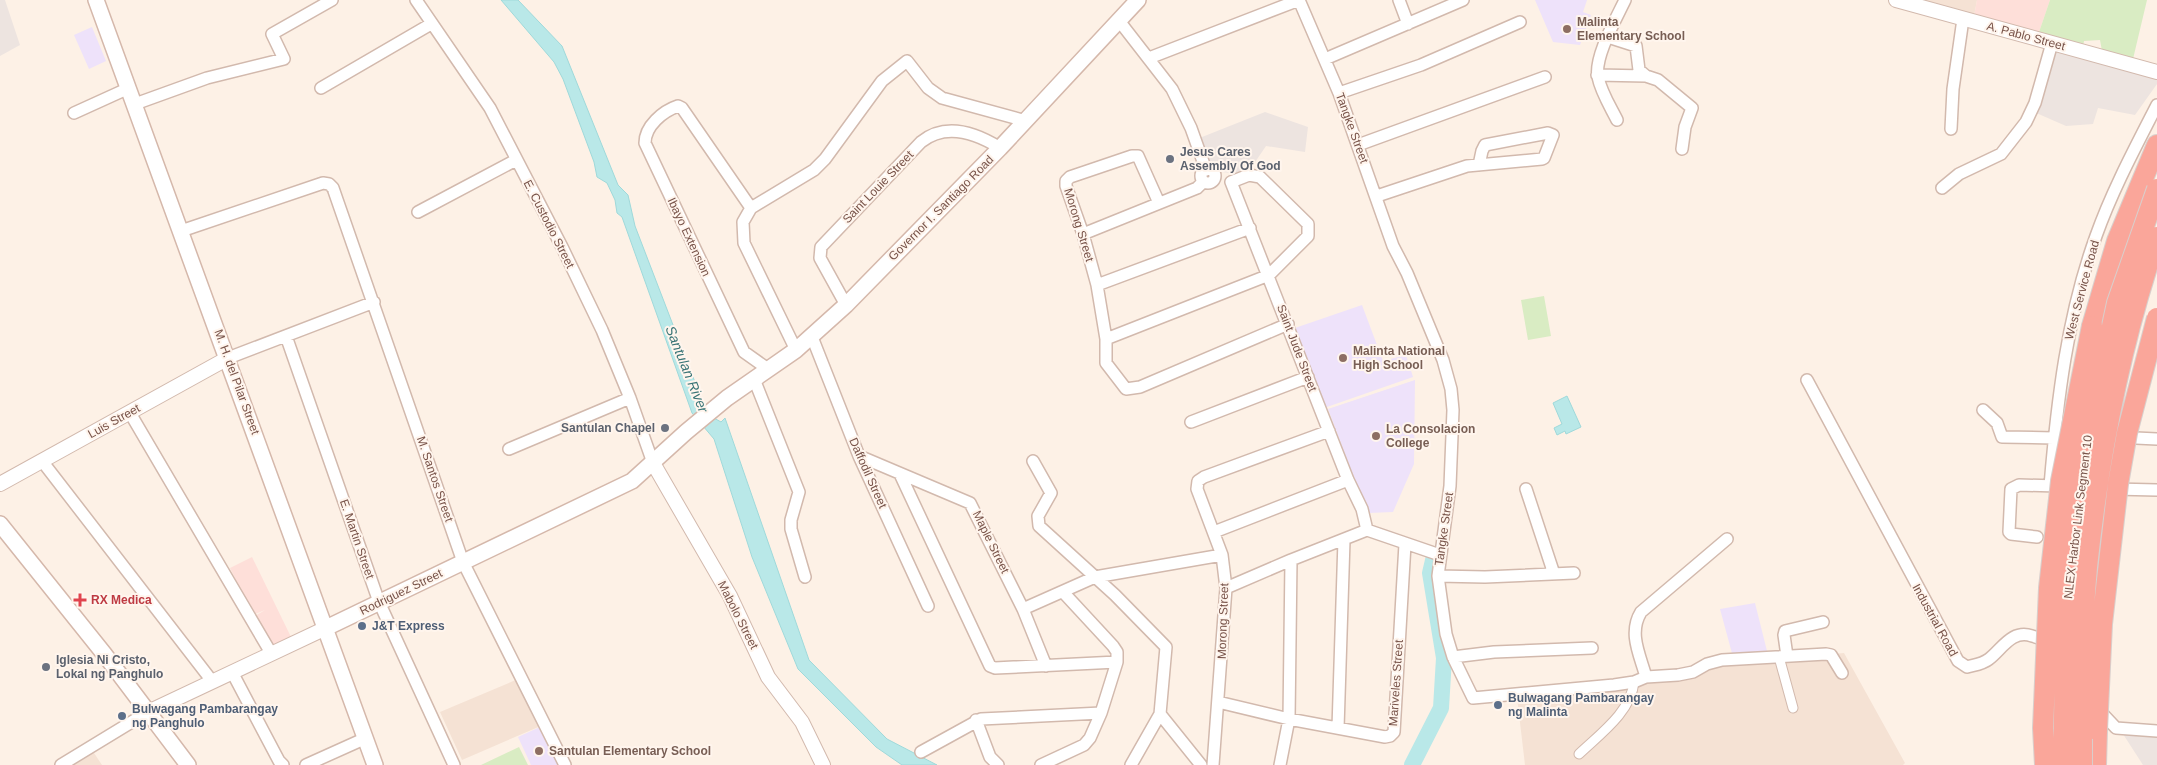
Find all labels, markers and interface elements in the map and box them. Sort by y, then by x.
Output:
place label: Malinta Elementary School [1577,15,1685,43]
street label: A. Pablo Street [1985,19,2067,53]
marker: Malinta Elementary School [1561,23,1573,35]
street label: Tangke Street [1333,91,1371,166]
place label: Jesus Cares Assembly Of God [1180,145,1281,173]
street label: Saint Louie Street [840,147,917,226]
street label: Governor I. Santiago Road [886,153,996,263]
marker: Jesus Cares Assembly Of God [1164,153,1176,165]
street label: E. Custodio Street [521,177,578,271]
street label: Morong Street [1061,187,1097,264]
street label: Ibayo Extension [665,195,713,279]
street label: West Service Road [2062,239,2102,341]
street label: Saint Jude Street [1274,303,1320,394]
water label: Santulan River [662,323,712,416]
street label: M. H. del Pilar Street [211,328,263,437]
place label: Malinta National High School [1353,344,1445,372]
marker: Malinta National High School [1337,352,1349,364]
street label: Luis Street [86,401,143,441]
place label: Santulan Chapel [561,421,655,435]
marker: Santulan Chapel [659,422,671,434]
place label: La Consolacion College [1386,422,1475,450]
marker: La Consolacion College [1370,430,1382,442]
street label: M. Santos Street [414,434,456,524]
street label: NLEX Harbor Link Segment 10 [2061,434,2095,600]
street label: Daffodil Street [846,436,890,511]
street label: Tangke Street [1432,491,1456,567]
street label: E. Martin Street [337,497,377,581]
street label: Maple Street [970,508,1012,576]
street label: Rodriguez Street [357,566,445,618]
street label: Mabolo Street [715,579,761,652]
street label: Industrial Road [1909,581,1961,659]
street label: Morong Street [1215,582,1231,659]
marker: RX Medica [73,593,87,607]
place label: RX Medica [91,593,152,607]
place label: J&T Express [372,619,445,633]
marker: J&T Express [356,620,368,632]
street label: Mariveles Street [1386,639,1406,727]
place label: Iglesia Ni Cristo, Lokal ng Panghulo [56,653,163,681]
marker: Iglesia Ni Cristo, Lokal ng Panghulo [40,661,52,673]
place label: Bulwagang Pambarangay ng Malinta [1508,691,1654,719]
marker: Bulwagang Pambarangay ng Malinta [1492,699,1504,711]
place label: Bulwagang Pambarangay ng Panghulo [132,702,278,730]
marker: Bulwagang Pambarangay ng Panghulo [116,710,128,722]
place label: Santulan Elementary School [549,744,711,758]
marker: Santulan Elementary School [533,745,545,757]

